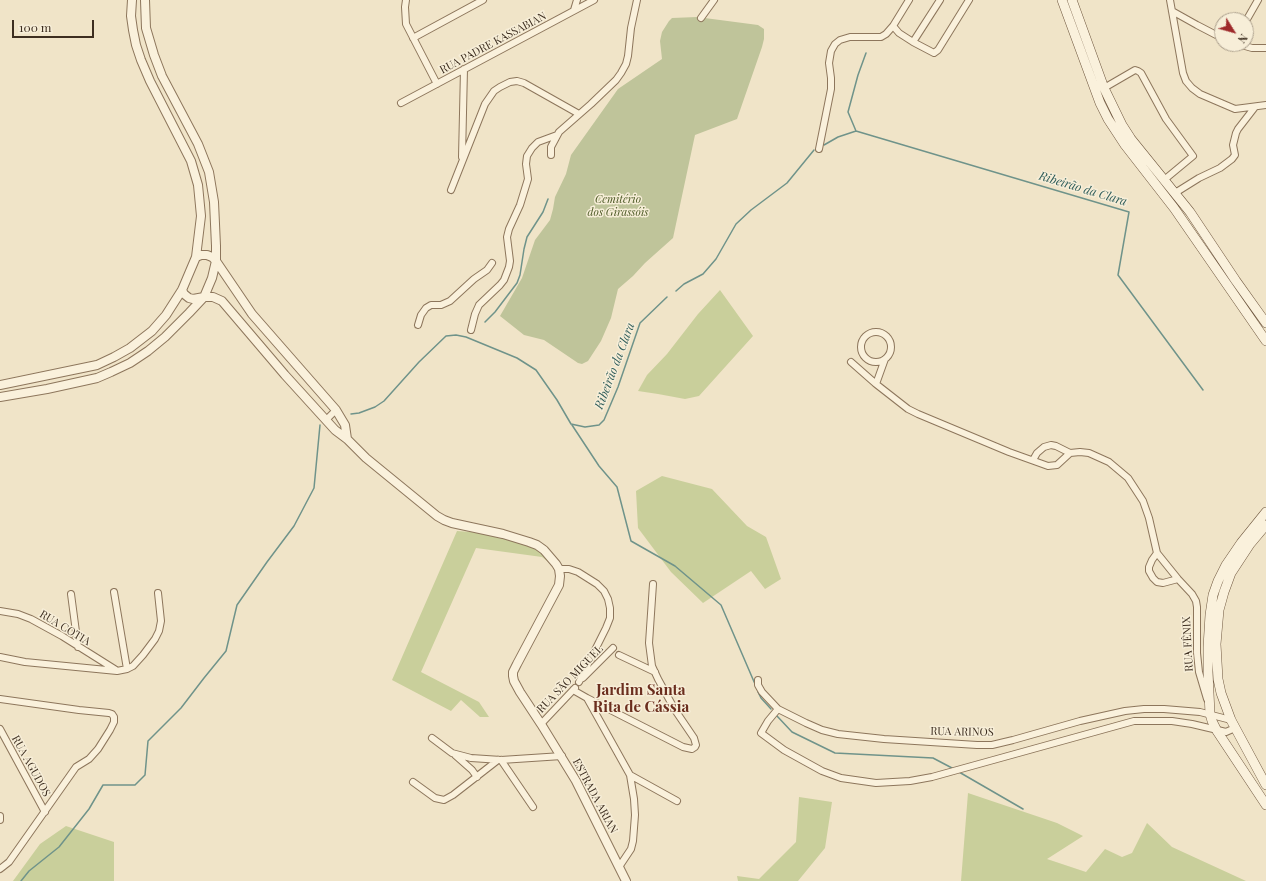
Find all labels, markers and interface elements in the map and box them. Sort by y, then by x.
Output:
street label: RUA PADRE KASSABIAN [438,9,548,77]
scale bar [14,12,96,38]
north arrow [1214,12,1254,52]
text: 100 m [19,19,51,35]
text: N [1235,31,1252,47]
water label: Ribeirão da Clara [1037,169,1129,209]
park label: Cemitério dos Girassóis [588,193,648,219]
water label: Ribeirão da Clara [592,321,638,411]
street label: RUA COTIA [37,608,93,648]
street label: RUA FÊNIX [1180,616,1196,672]
street label: RUA SÃO MIGUEL [534,642,606,716]
district label: Jardim Santa Rita de Cássia [593,681,689,716]
street label: RUA ARINOS [930,725,994,739]
street label: RUA AGUDOS [9,733,53,799]
street label: ESTRADA ARIAN [570,756,620,836]

